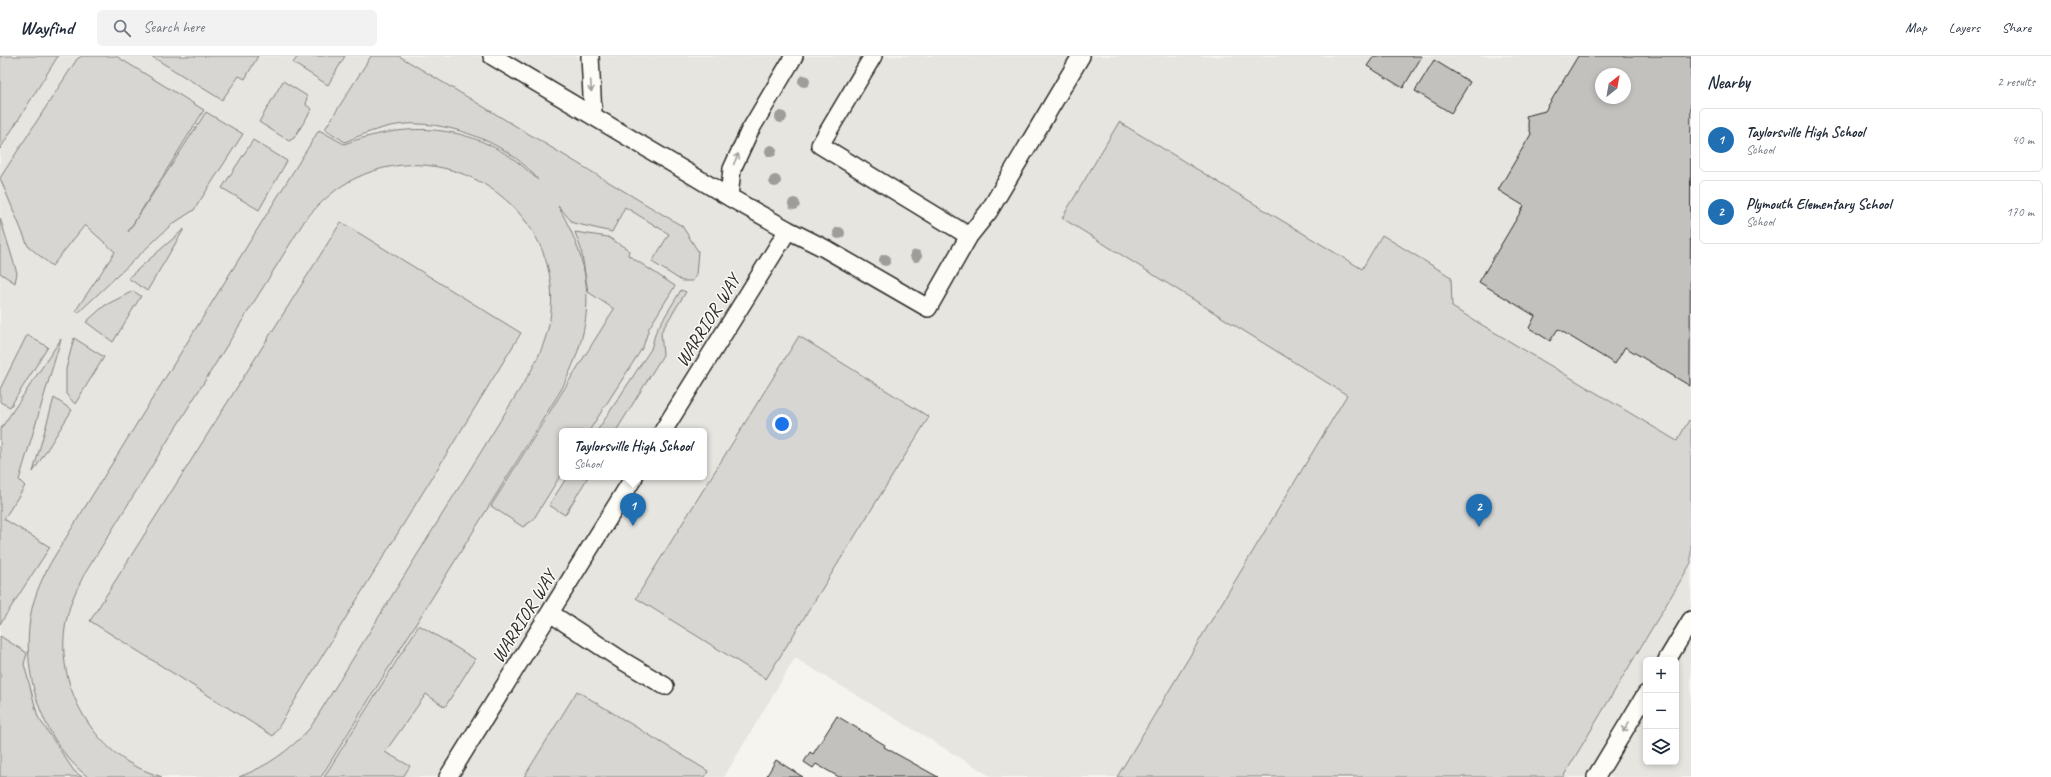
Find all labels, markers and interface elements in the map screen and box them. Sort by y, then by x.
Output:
search box [97,10,377,46]
text: Wayfind [20,16,73,40]
icon: search [111,17,133,39]
text: Search here [143,18,204,37]
text: Map [1905,19,1927,36]
text: Layers [1949,19,1980,36]
text: Share [2002,19,2031,36]
north arrow [1595,68,1631,104]
text: Nearby [1707,72,1750,93]
text: 2 results [1997,74,2035,90]
one-way arrow [588,79,595,92]
text: Taylorsville High School [1746,123,1865,142]
text: 1 [1718,132,1724,148]
text: 40 m [2012,132,2034,148]
text: School [1746,142,1774,158]
one-way arrow [733,153,740,165]
text: Plymouth Elementary School [1746,195,1891,214]
text: 2 [1718,204,1724,220]
text: 170 m [2006,204,2034,220]
text: School [1746,214,1774,230]
street label: WARRIOR WAY [670,268,747,371]
your location [772,414,792,434]
popup [559,428,707,480]
text: Taylorsville High School [574,437,692,456]
text: School [574,456,602,472]
pin: 1 [620,493,646,526]
pin: 2 [1466,494,1492,527]
street label: WARRIOR WAY [486,564,563,667]
map controls [1643,657,1679,765]
button: + [1643,657,1679,693]
button: − [1643,693,1679,729]
one-way arrow [1621,721,1629,733]
button: layers [1643,729,1679,765]

